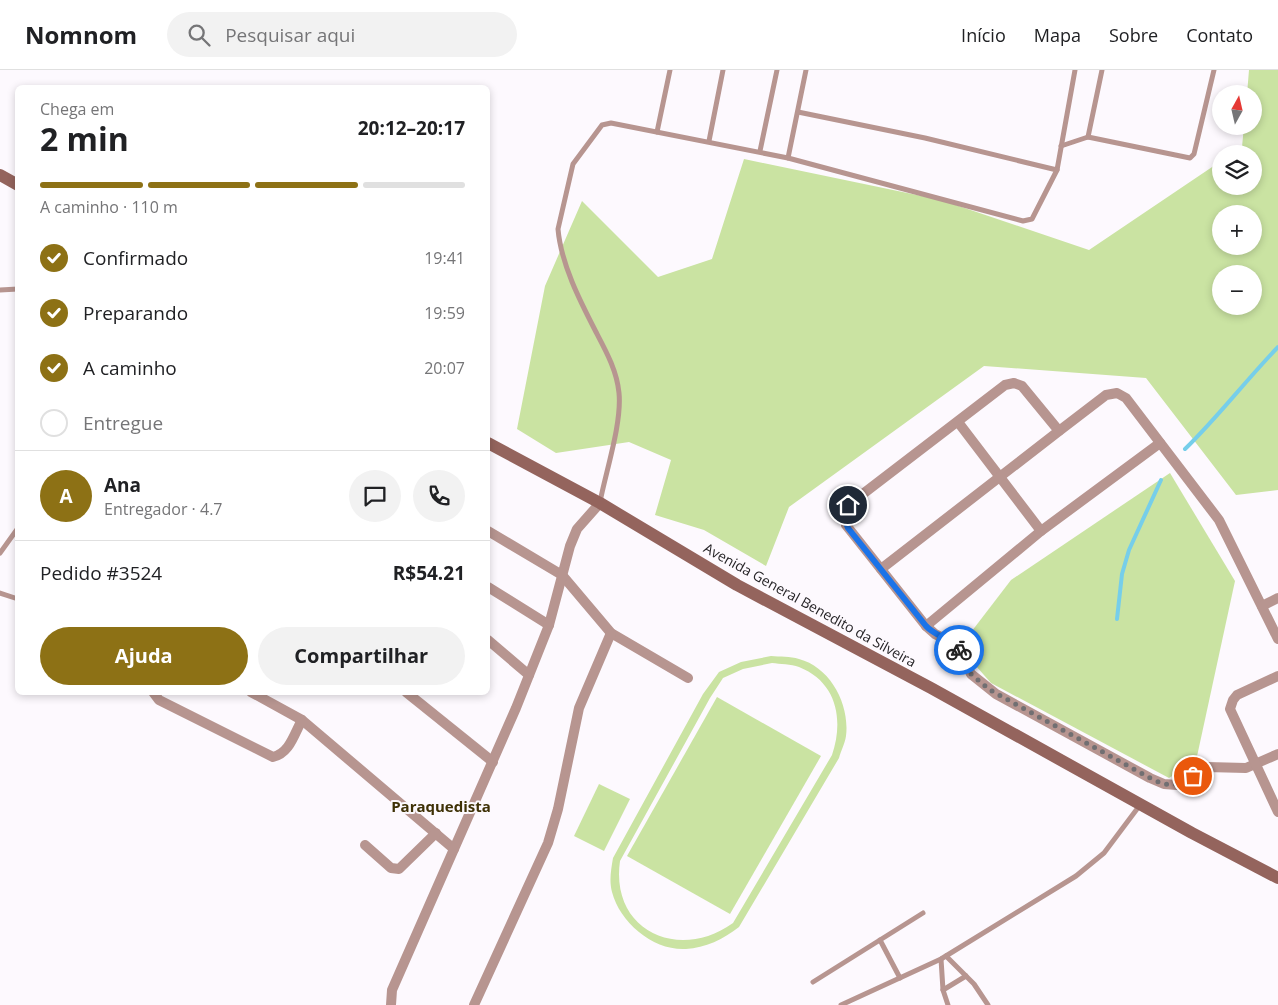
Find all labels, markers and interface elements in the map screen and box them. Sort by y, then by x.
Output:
search box [167,12,517,57]
text: Nomnom [25,18,137,51]
icon: search [185,21,213,49]
text: Pesquisar aqui [225,22,355,48]
text: Início [961,23,1006,47]
text: Mapa [1034,23,1081,47]
text: Sobre [1109,23,1158,47]
text: Contato [1186,23,1253,47]
north arrow [1212,85,1262,135]
map controls [1212,85,1262,315]
text: Chega em [40,98,114,120]
text: 20:12–20:17 [358,115,465,141]
text: 2 min [40,117,129,160]
button: layers [1212,145,1262,195]
text: A caminho · 110 m [40,196,178,218]
button: + [1212,205,1262,255]
icon: check [40,244,68,272]
text: Confirmado [83,245,188,271]
text: 19:41 [424,247,465,269]
button: − [1212,265,1262,315]
icon: check [40,299,68,327]
text: Preparando [83,300,188,326]
text: 19:59 [424,302,465,324]
icon: check [40,354,68,382]
text: A caminho [83,355,177,381]
text: 20:07 [424,357,465,379]
text: Entregue [83,410,163,436]
button: chat [349,470,401,522]
button: phone [413,470,465,522]
text: Ana [104,472,141,498]
text: A [59,483,73,509]
pin [827,484,869,526]
icon: home [834,491,862,519]
text: Entregador · 4.7 [104,498,222,520]
street label: Avenida General Benedito da Silveira [701,538,920,671]
text: Pedido #3524 [40,560,162,586]
text: R$54.21 [393,560,465,586]
courier [934,625,984,675]
button: Ajuda [40,627,248,685]
button: Compartilhar [258,627,465,685]
icon: bike [945,636,973,664]
pin [1172,755,1214,797]
icon: bag [1179,762,1207,790]
district label: Paraquedista [391,796,491,816]

